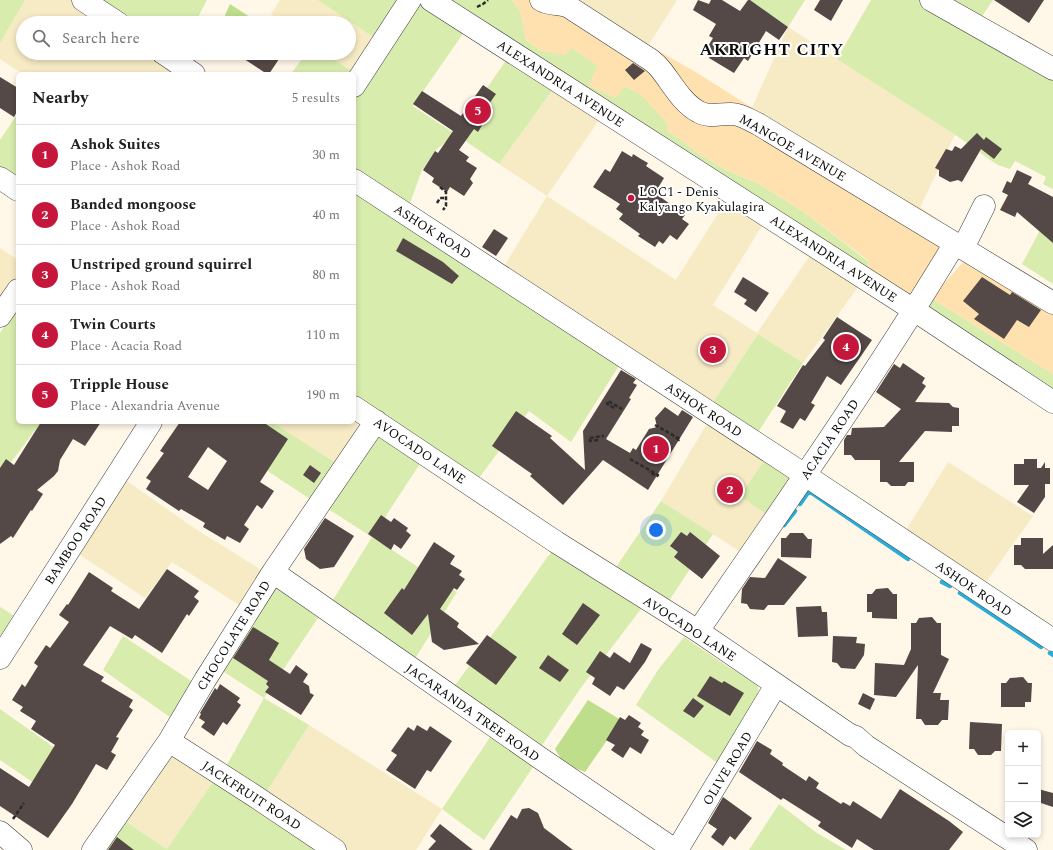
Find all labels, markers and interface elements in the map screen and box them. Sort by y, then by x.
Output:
search box [16,16,356,60]
icon: search [30,27,52,49]
text: Search here [62,27,140,50]
street label: ALEXANDRIA AVENUE [493,35,628,133]
district label: AKRIGHT CITY [700,37,844,63]
text: Nearby [32,85,88,111]
text: 5 results [292,88,340,108]
pin: 5 [465,96,491,126]
street label: MANGOE AVENUE [735,109,850,187]
text: Ashok Suites [70,133,160,156]
text: 1 [41,145,49,165]
text: 30 m [313,145,340,165]
text: Place · Ashok Road [70,156,180,176]
place label: LOC1 - Denis Kalyango Kyakulagira [639,182,765,217]
text: Banded mongoose [70,193,196,216]
marker: LOC1 - Denis Kalyango Kyakulagira [626,193,636,203]
street label: ASHOK ROAD [390,199,475,264]
text: 2 [41,205,49,225]
text: 40 m [313,205,340,225]
street label: ALEXANDRIA AVENUE [766,210,901,308]
text: Place · Ashok Road [70,216,180,236]
text: Unstriped ground squirrel [70,253,252,276]
text: 3 [41,265,49,285]
text: 80 m [313,265,340,285]
text: Place · Ashok Road [70,276,180,296]
text: Twin Courts [70,313,156,336]
text: 4 [41,325,49,345]
text: 110 m [306,325,340,345]
pin: 4 [833,332,859,362]
pin: 3 [700,335,726,365]
text: Place · Acacia Road [70,336,182,356]
text: Tripple House [70,373,169,396]
street label: ASHOK ROAD [661,377,746,442]
text: 5 [41,385,49,405]
text: 190 m [306,385,340,405]
street label: ACACIA ROAD [795,395,864,484]
text: Place · Alexandria Avenue [70,396,220,416]
street label: AVOCADO LANE [369,412,470,489]
pin: 1 [643,434,669,464]
pin: 2 [717,475,743,505]
street label: BAMBOO ROAD [40,492,112,589]
your location [646,520,666,540]
street label: ASHOK ROAD [931,556,1016,622]
street label: CHOCOLATE ROAD [192,576,276,695]
street label: AVOCADO LANE [639,591,740,667]
street label: JACARANDA TREE ROAD [401,659,544,767]
street label: OLIVE ROAD [698,728,758,809]
map controls [1005,730,1041,838]
button: + [1005,730,1041,766]
street label: JACKFRUIT ROAD [198,756,305,836]
button: − [1005,766,1041,802]
button: layers [1005,802,1041,838]

